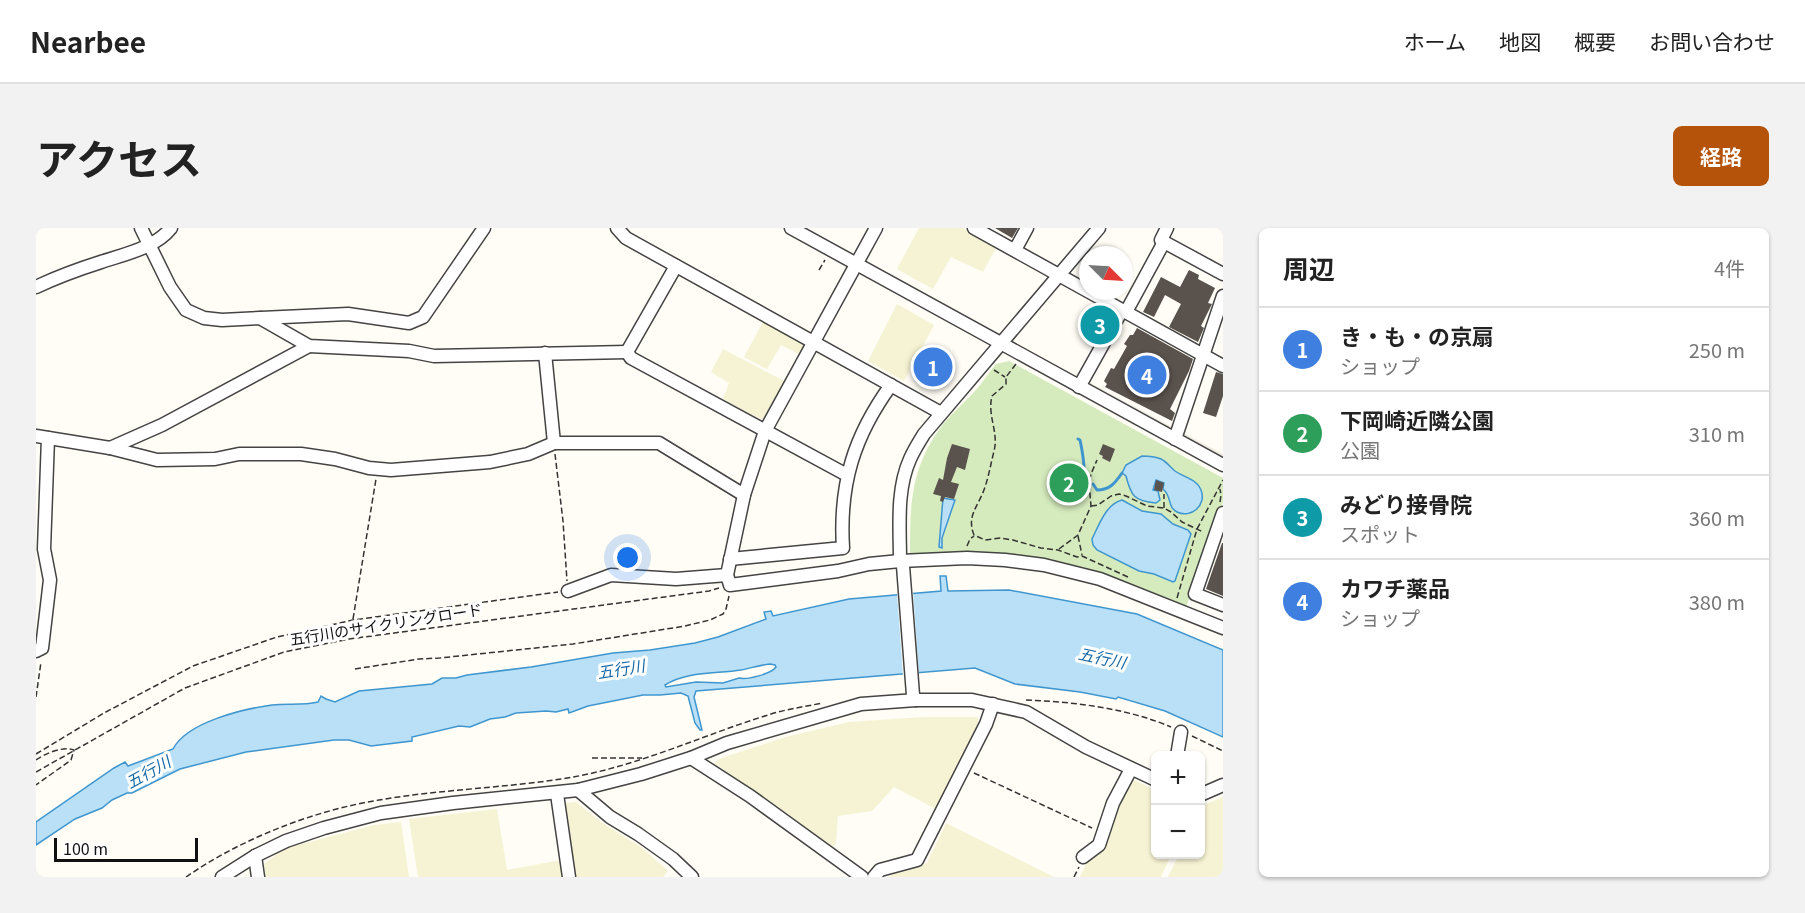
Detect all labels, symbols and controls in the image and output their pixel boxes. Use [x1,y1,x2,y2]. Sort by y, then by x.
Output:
text: Nearbee [30,21,146,61]
text: ホーム [1404,26,1466,56]
text: 地図 [1499,26,1541,56]
text: 概要 [1574,26,1616,56]
text: お問い合わせ [1649,26,1775,56]
text: アクセス [36,126,202,187]
button: 経路 [1673,126,1769,186]
north arrow [1079,246,1133,300]
text: 周辺 [1283,249,1335,286]
text: 4件 [1714,253,1745,282]
pin: 3 [1080,302,1120,348]
text: き・も・の京扇 [1340,319,1494,351]
text: 1 [1297,335,1308,364]
text: 250 m [1689,335,1745,364]
pin: 1 [914,344,952,390]
text: ショップ [1340,351,1420,380]
pin: 4 [1128,352,1166,398]
text: 下岡崎近隣公園 [1340,403,1494,435]
text: 2 [1297,419,1308,448]
text: 310 m [1689,419,1745,448]
text: 公園 [1340,435,1380,464]
pin: 2 [1050,460,1088,506]
text: みどり接骨院 [1340,487,1472,519]
text: 3 [1297,503,1308,532]
text: 360 m [1689,503,1745,532]
text: スポット [1340,519,1420,548]
your location [613,543,642,572]
text: カワチ薬品 [1340,571,1450,603]
text: 4 [1297,587,1308,616]
text: 380 m [1689,587,1745,616]
street label: 五行川のサイクリングロード [288,598,484,649]
text: ショップ [1340,603,1420,632]
water label: 五行川 [1076,640,1130,674]
water label: 五行川 [595,652,648,684]
water label: 五行川 [121,748,176,793]
map controls [1151,751,1205,859]
button: + [1151,751,1205,805]
button: − [1151,805,1205,859]
scale bar [54,835,198,862]
text: 100 m [63,836,108,860]

